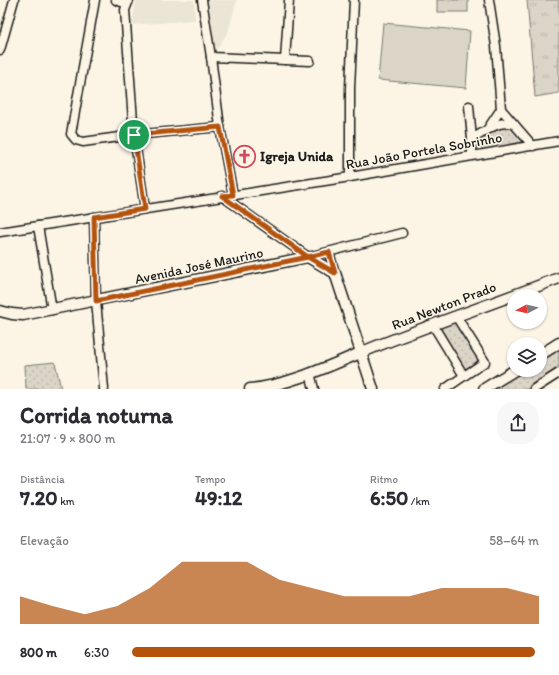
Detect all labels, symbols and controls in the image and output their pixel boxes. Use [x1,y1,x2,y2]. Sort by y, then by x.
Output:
pin [117,118,151,152]
icon: arrive [123,124,145,146]
street label: Rua João Portela Sobrinho [345,129,503,173]
church icon: Igreja Unida [231,143,257,169]
place label: Igreja Unida [260,148,334,165]
street label: Avenida José Maurino [133,244,265,288]
street label: Rua Newton Prado [389,278,499,334]
north arrow [507,289,547,329]
map controls [507,289,547,377]
button: layers [507,337,547,377]
text: Corrida noturna [20,402,173,429]
button: share [497,402,539,444]
text: 21:07 · 9 × 800 m [20,431,116,446]
text: Distância [20,473,65,486]
text: Tempo [195,473,226,486]
text: Ritmo [370,473,398,486]
text: 7.20 [20,486,58,510]
text: 49:12 [195,486,242,510]
text: 6:50 [370,486,408,510]
text: km [58,495,75,508]
text: /km [408,495,430,508]
text: Elevação [20,533,69,548]
text: 58–64 m [489,533,539,548]
text: 800 m [20,645,57,660]
text: 6:30 [84,645,109,660]

